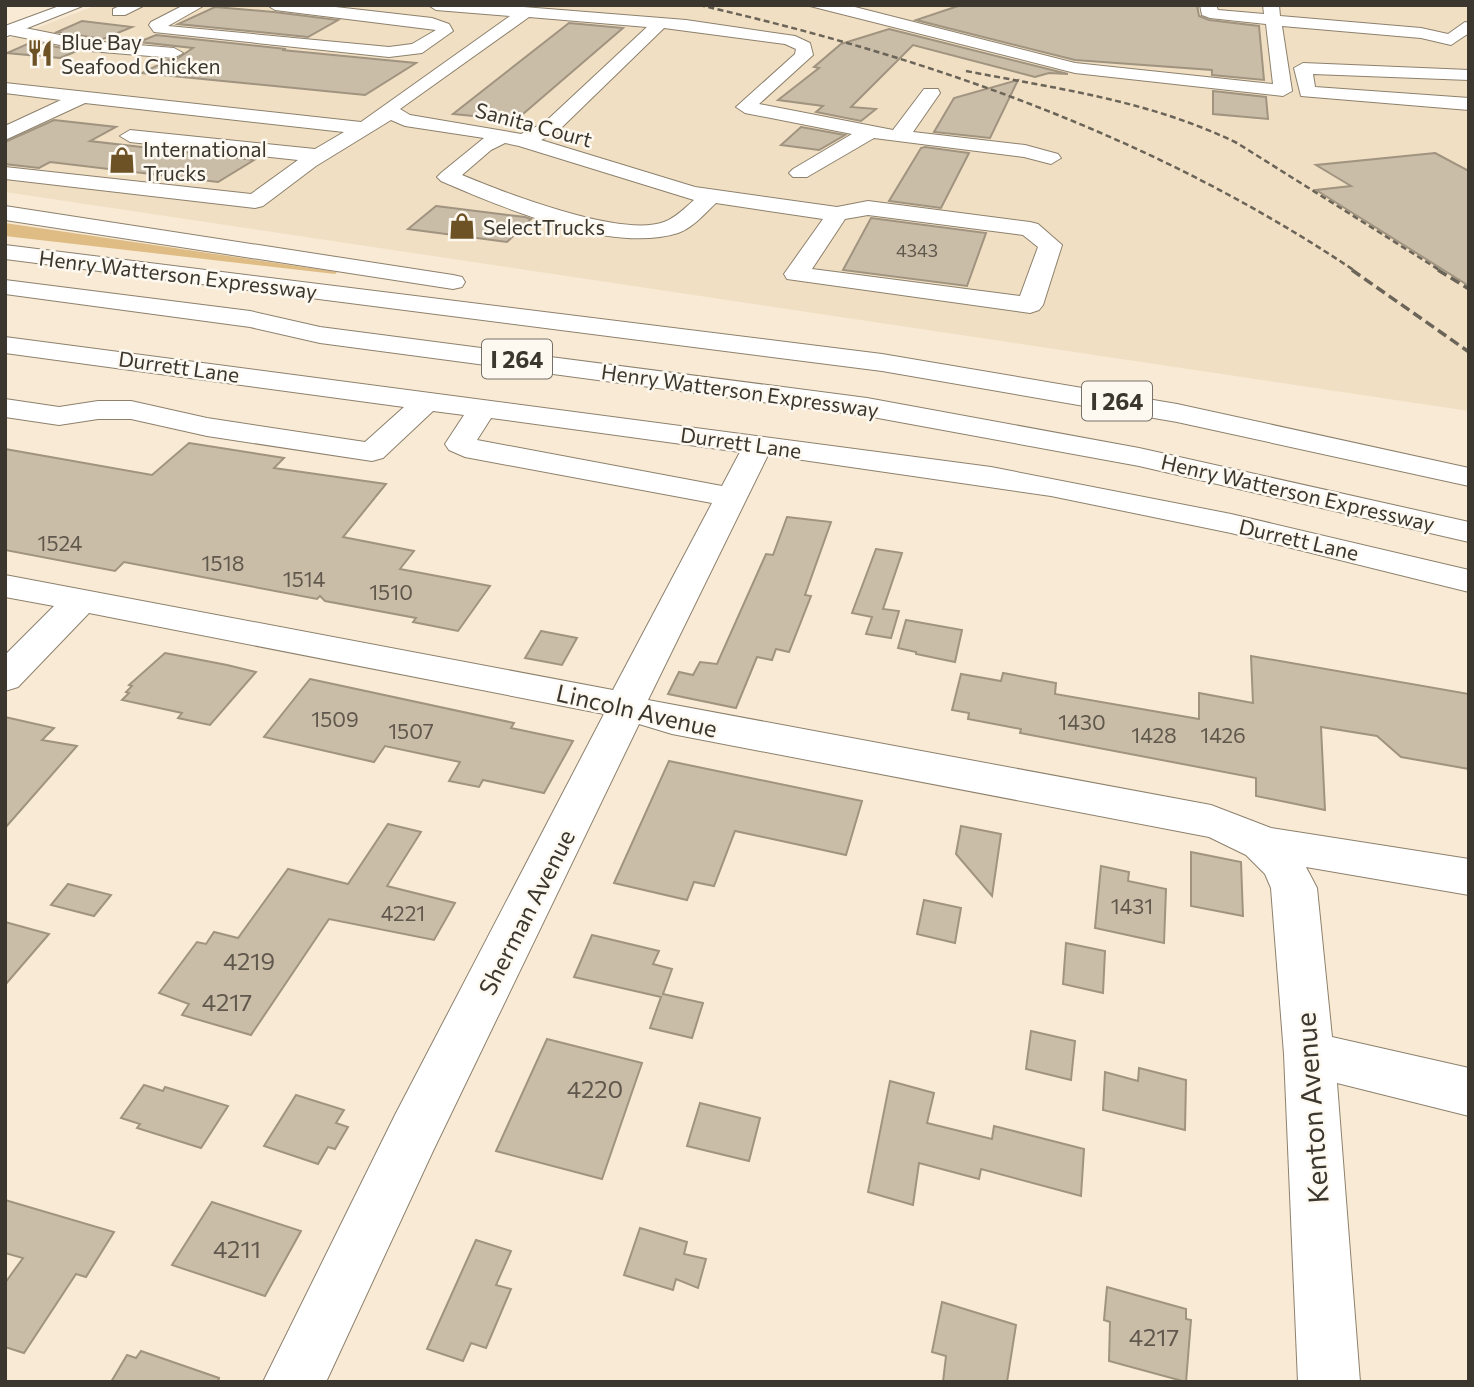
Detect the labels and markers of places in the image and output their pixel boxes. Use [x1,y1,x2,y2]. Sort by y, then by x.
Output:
place label: Blue Bay Seafood Chicken [61,29,221,78]
restaurant icon: Blue Bay Seafood Chicken [25,38,55,68]
place label: International Trucks [143,136,267,185]
shop icon: International Trucks [107,145,137,175]
shop icon: SelectTrucks [447,211,477,241]
place label: SelectTrucks [483,214,605,239]

